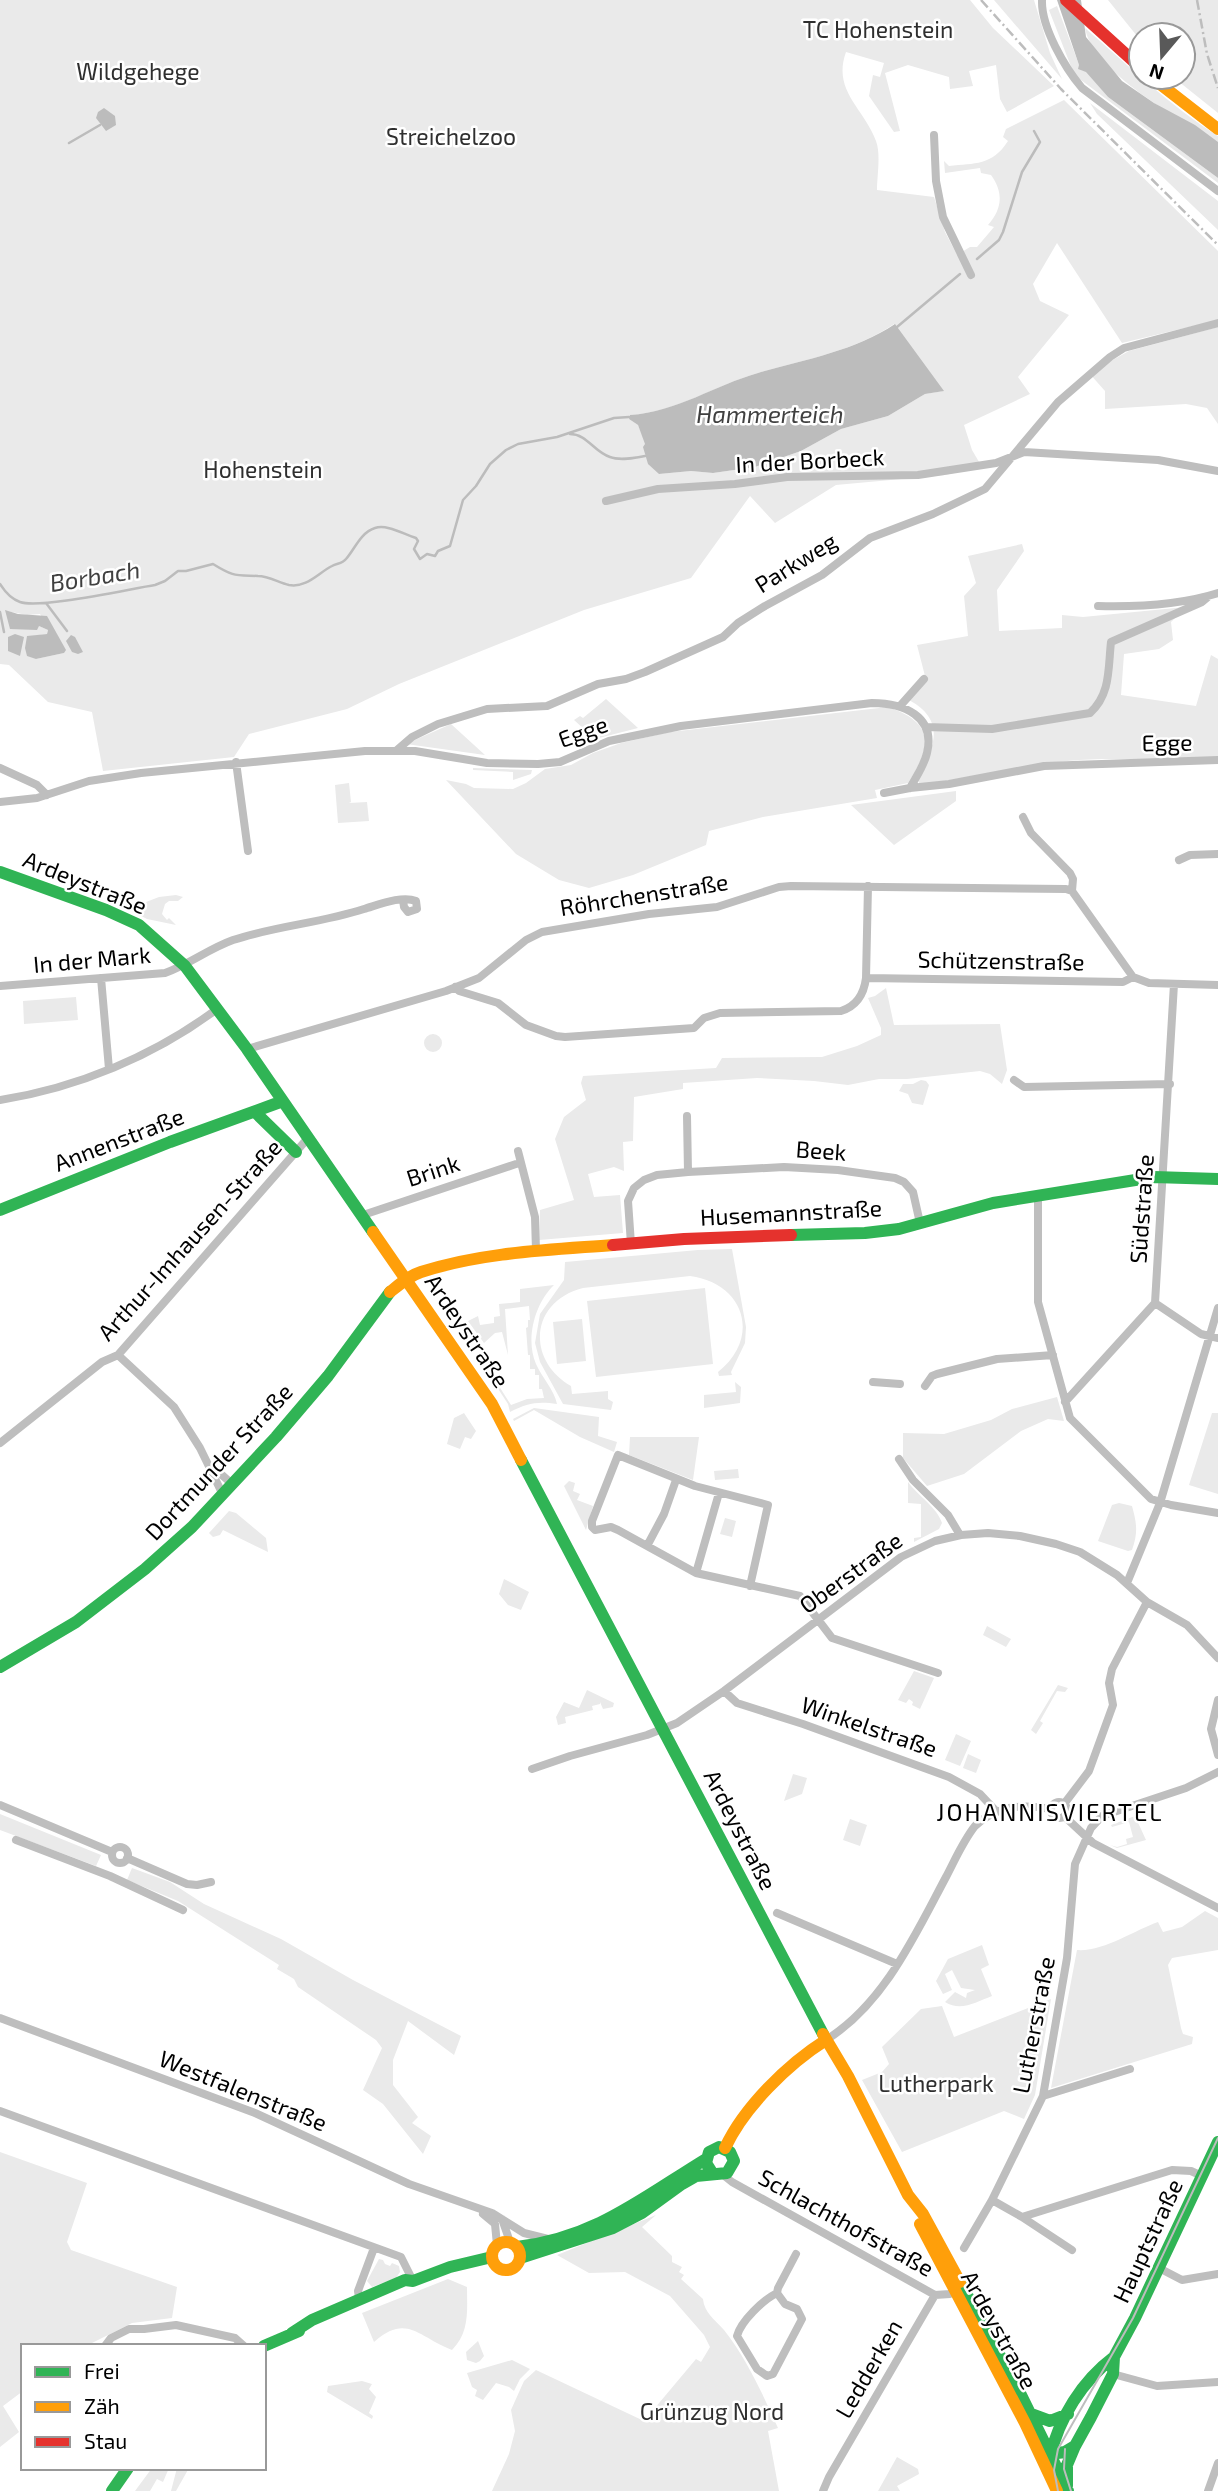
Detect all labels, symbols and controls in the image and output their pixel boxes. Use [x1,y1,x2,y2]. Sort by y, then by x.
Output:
park label: TC Hohenstein [803,15,953,43]
north arrow [1127,21,1197,91]
park label: Wildgehege [76,57,200,85]
text: N [1146,59,1167,86]
park label: Streichelzoo [386,122,516,150]
water label: Hammerteich [696,399,844,428]
street label: In der Borbeck [735,442,885,478]
park label: Hohenstein [203,455,323,483]
street label: Parkweg [749,526,842,598]
water label: Borbach [48,554,142,597]
street label: Egge [554,709,611,753]
street label: Egge [1141,728,1193,756]
street label: Ardeystraße [19,845,151,920]
street label: Röhrchenstraße [558,867,730,921]
street label: In der Mark [32,940,152,978]
street label: Schützenstraße [917,945,1085,975]
street label: Annenstraße [50,1101,188,1177]
street label: Arthur-Imhausen-Straße [91,1133,287,1346]
street label: Beek [795,1134,848,1166]
street label: Brink [403,1148,463,1192]
street label: Südstraße [1123,1153,1159,1264]
street label: Husemannstraße [699,1193,883,1231]
street label: Ardeystraße [420,1268,516,1393]
street label: Dortmunder Straße [139,1377,298,1545]
street label: Oberstraße [794,1526,907,1619]
street label: Winkelstraße [798,1690,941,1762]
street label: Ardeystraße [699,1765,783,1894]
district label: JOHANNISVIERTEL [936,1797,1164,1826]
street label: Lutherstraße [1006,1954,1060,2096]
street label: Westfalenstraße [155,2044,331,2136]
park label: Lutherpark [878,2069,994,2097]
street label: Schlachthofstraße [754,2162,939,2282]
street label: Hauptstraße [1106,2174,1188,2307]
street label: Ardeystraße [956,2265,1044,2394]
street label: Ledderken [829,2314,908,2423]
legend [21,2344,266,2470]
text: Frei [84,2358,120,2383]
text: Zäh [84,2393,120,2418]
park label: Grünzug Nord [640,2397,784,2425]
text: Stau [84,2428,127,2453]

